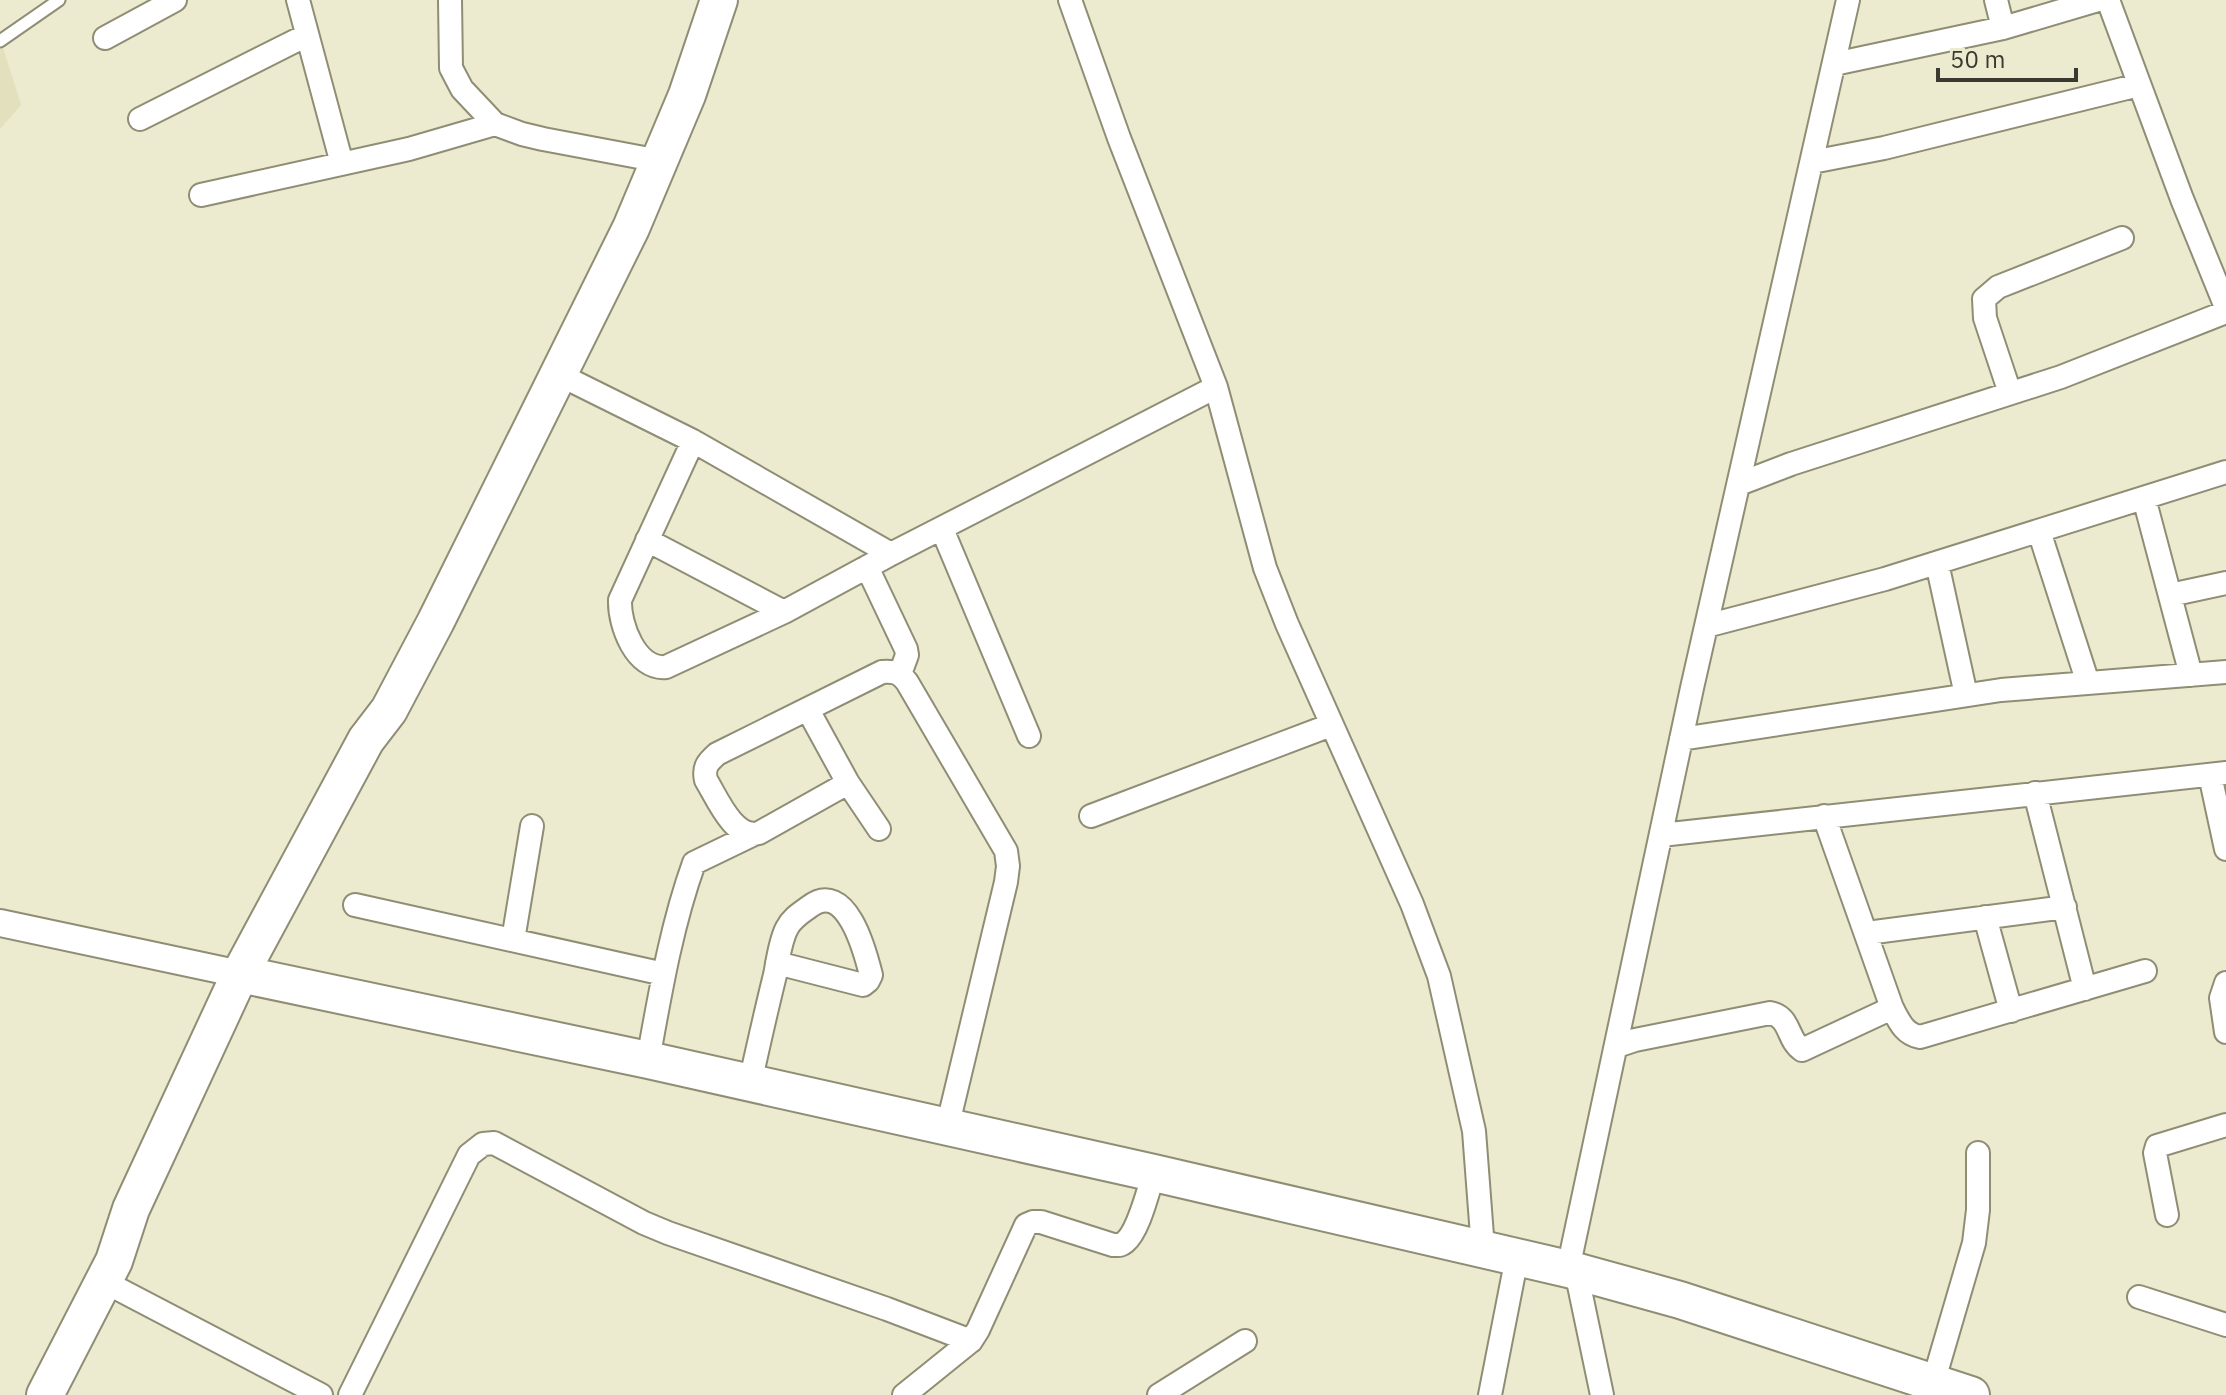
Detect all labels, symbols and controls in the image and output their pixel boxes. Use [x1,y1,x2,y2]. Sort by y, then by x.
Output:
scale bar [1938,32,2076,82]
text: 50 m [1950,43,2005,75]

